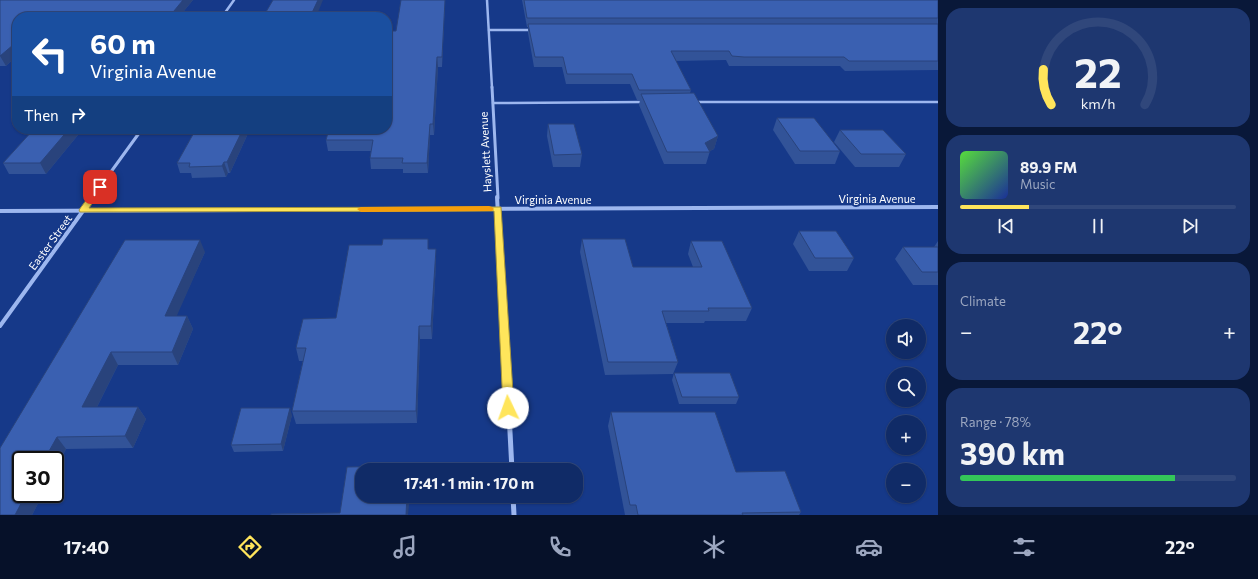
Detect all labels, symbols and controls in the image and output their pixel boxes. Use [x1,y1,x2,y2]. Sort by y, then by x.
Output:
text: 60 m [90,26,156,60]
icon: left [24,28,76,80]
text: 22 [1074,46,1122,97]
text: Virginia Avenue [90,60,216,82]
text: km/h [1081,94,1115,112]
icon: right [67,104,89,126]
text: Then [24,106,59,124]
street label: Hayslett Avenue [476,111,494,193]
text: 89.9 FM [1020,158,1077,176]
pin [83,170,117,204]
icon: arrive [89,176,111,198]
text: Music [1020,176,1055,192]
street label: Virginia Avenue [838,192,916,205]
street label: Virginia Avenue [514,193,592,206]
street label: Easter Street [26,211,75,272]
icon: previous [995,215,1017,237]
icon: pause [1087,215,1109,237]
icon: next [1179,215,1201,237]
text: Climate [960,293,1006,309]
text: 22° [1073,313,1123,350]
text: − [960,318,973,345]
text: + [1223,318,1236,345]
map controls [886,319,926,503]
button: sound [886,319,926,359]
button: search [886,367,926,407]
position arrow [487,387,529,429]
text: Range · 78% [960,414,1031,430]
button: + [886,415,926,455]
text: 390 km [960,434,1065,471]
speed limit sign: 30 [12,451,64,503]
button: − [886,463,926,503]
text: 17:41 · 1 min · 170 m [404,474,534,492]
icon: directions [236,533,264,561]
icon: music [391,533,419,561]
icon: phone [546,533,574,561]
icon: climate [700,533,728,561]
icon: car [855,533,883,561]
icon: filters [1010,533,1038,561]
text: 17:40 [63,536,109,558]
text: 22° [1165,536,1195,558]

